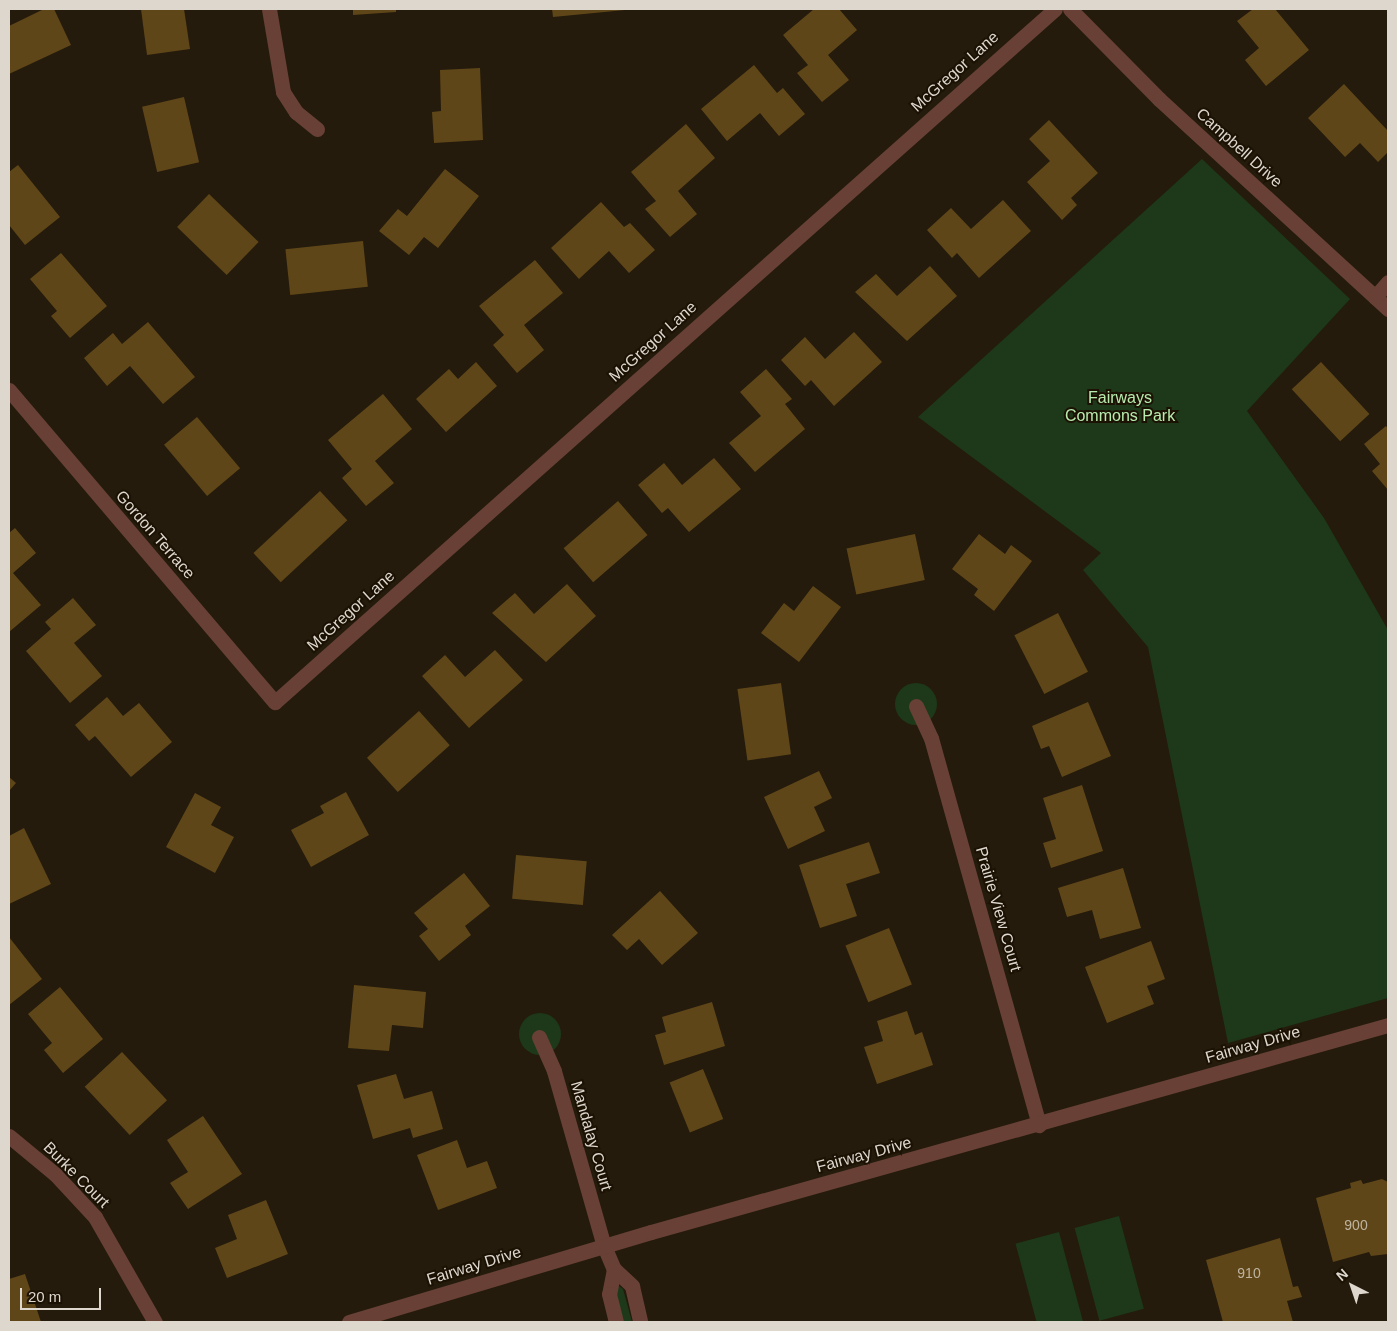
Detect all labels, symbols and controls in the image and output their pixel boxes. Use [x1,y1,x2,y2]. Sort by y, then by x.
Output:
street label: McGregor Lane [907,28,1003,116]
street label: Campbell Drive [1192,104,1286,192]
street label: McGregor Lane [605,298,701,386]
park label: Fairways Commons Park [1065,388,1175,426]
street label: Gordon Terrace [111,487,199,583]
street label: McGregor Lane [303,567,399,655]
street label: Prairie View Court [971,845,1025,973]
street label: Fairway Drive [1203,1022,1303,1068]
street label: Mandalay Court [566,1079,616,1193]
street label: Fairway Drive [814,1133,914,1177]
street label: Burke Court [39,1138,113,1212]
house number: 900 [1344,1217,1368,1233]
street label: Fairway Drive [424,1243,524,1289]
north arrow [1327,1261,1377,1311]
house number: 910 [1237,1265,1261,1281]
text: N [1333,1265,1351,1284]
scale bar [22,1278,104,1310]
text: 20 m [28,1288,61,1305]

